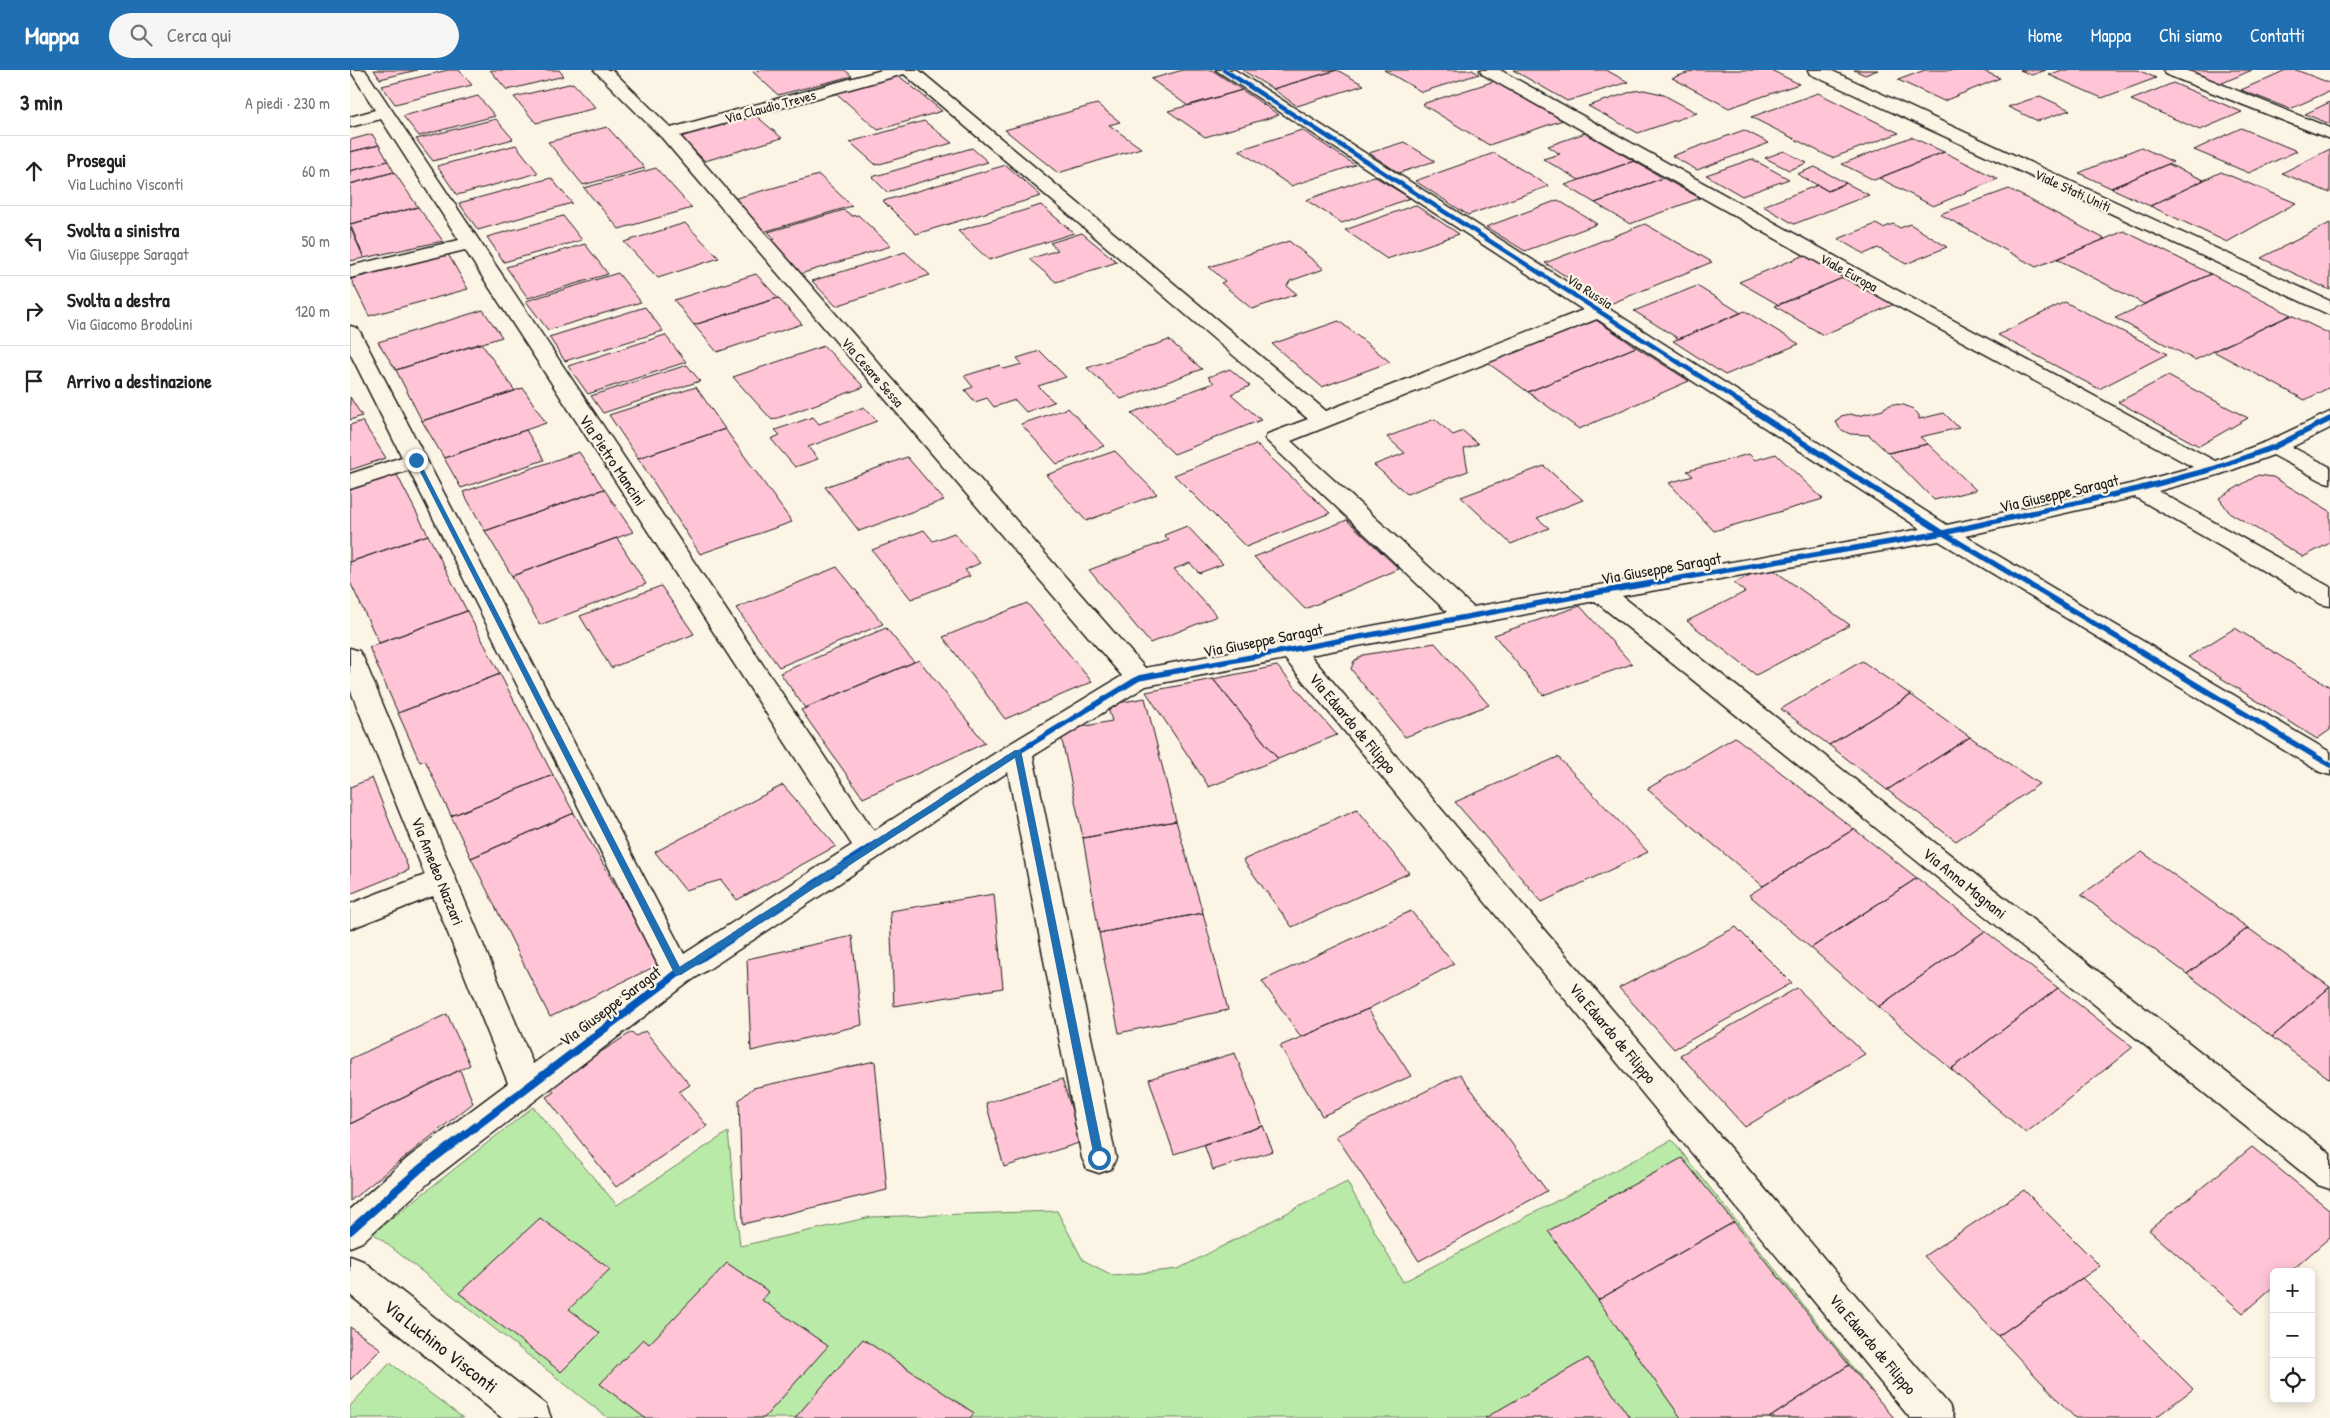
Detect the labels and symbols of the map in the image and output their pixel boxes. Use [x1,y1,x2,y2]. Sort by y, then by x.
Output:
street label: Via Claudio Treves [722,85,818,127]
street label: Viale Stati Uniti [2032,164,2114,216]
street label: Viale Europa [1816,248,1882,297]
street label: Via Russia [1563,269,1617,313]
street label: Via Cesare Sessa [838,333,909,411]
street label: Via Pietro Mancini [574,410,652,510]
route end [405,449,428,472]
street label: Via Giuseppe Saragat [1997,469,2121,517]
street label: Via Giuseppe Saragat [1599,547,1723,589]
street label: Via Giuseppe Saragat [1201,618,1325,662]
street label: Via Eduardo de Filippo [1304,668,1402,778]
street label: Via Amedeo Nazzari [406,814,470,928]
street label: Via Anna Magnani [1918,842,2012,924]
street label: Via Giuseppe Saragat [555,960,665,1051]
street label: Via Eduardo de Filippo [1564,978,1662,1088]
route start [1088,1147,1111,1170]
street label: Via Eduardo de Filippo [1824,1289,1922,1399]
street label: Via Luchino Visconti [379,1293,503,1399]

